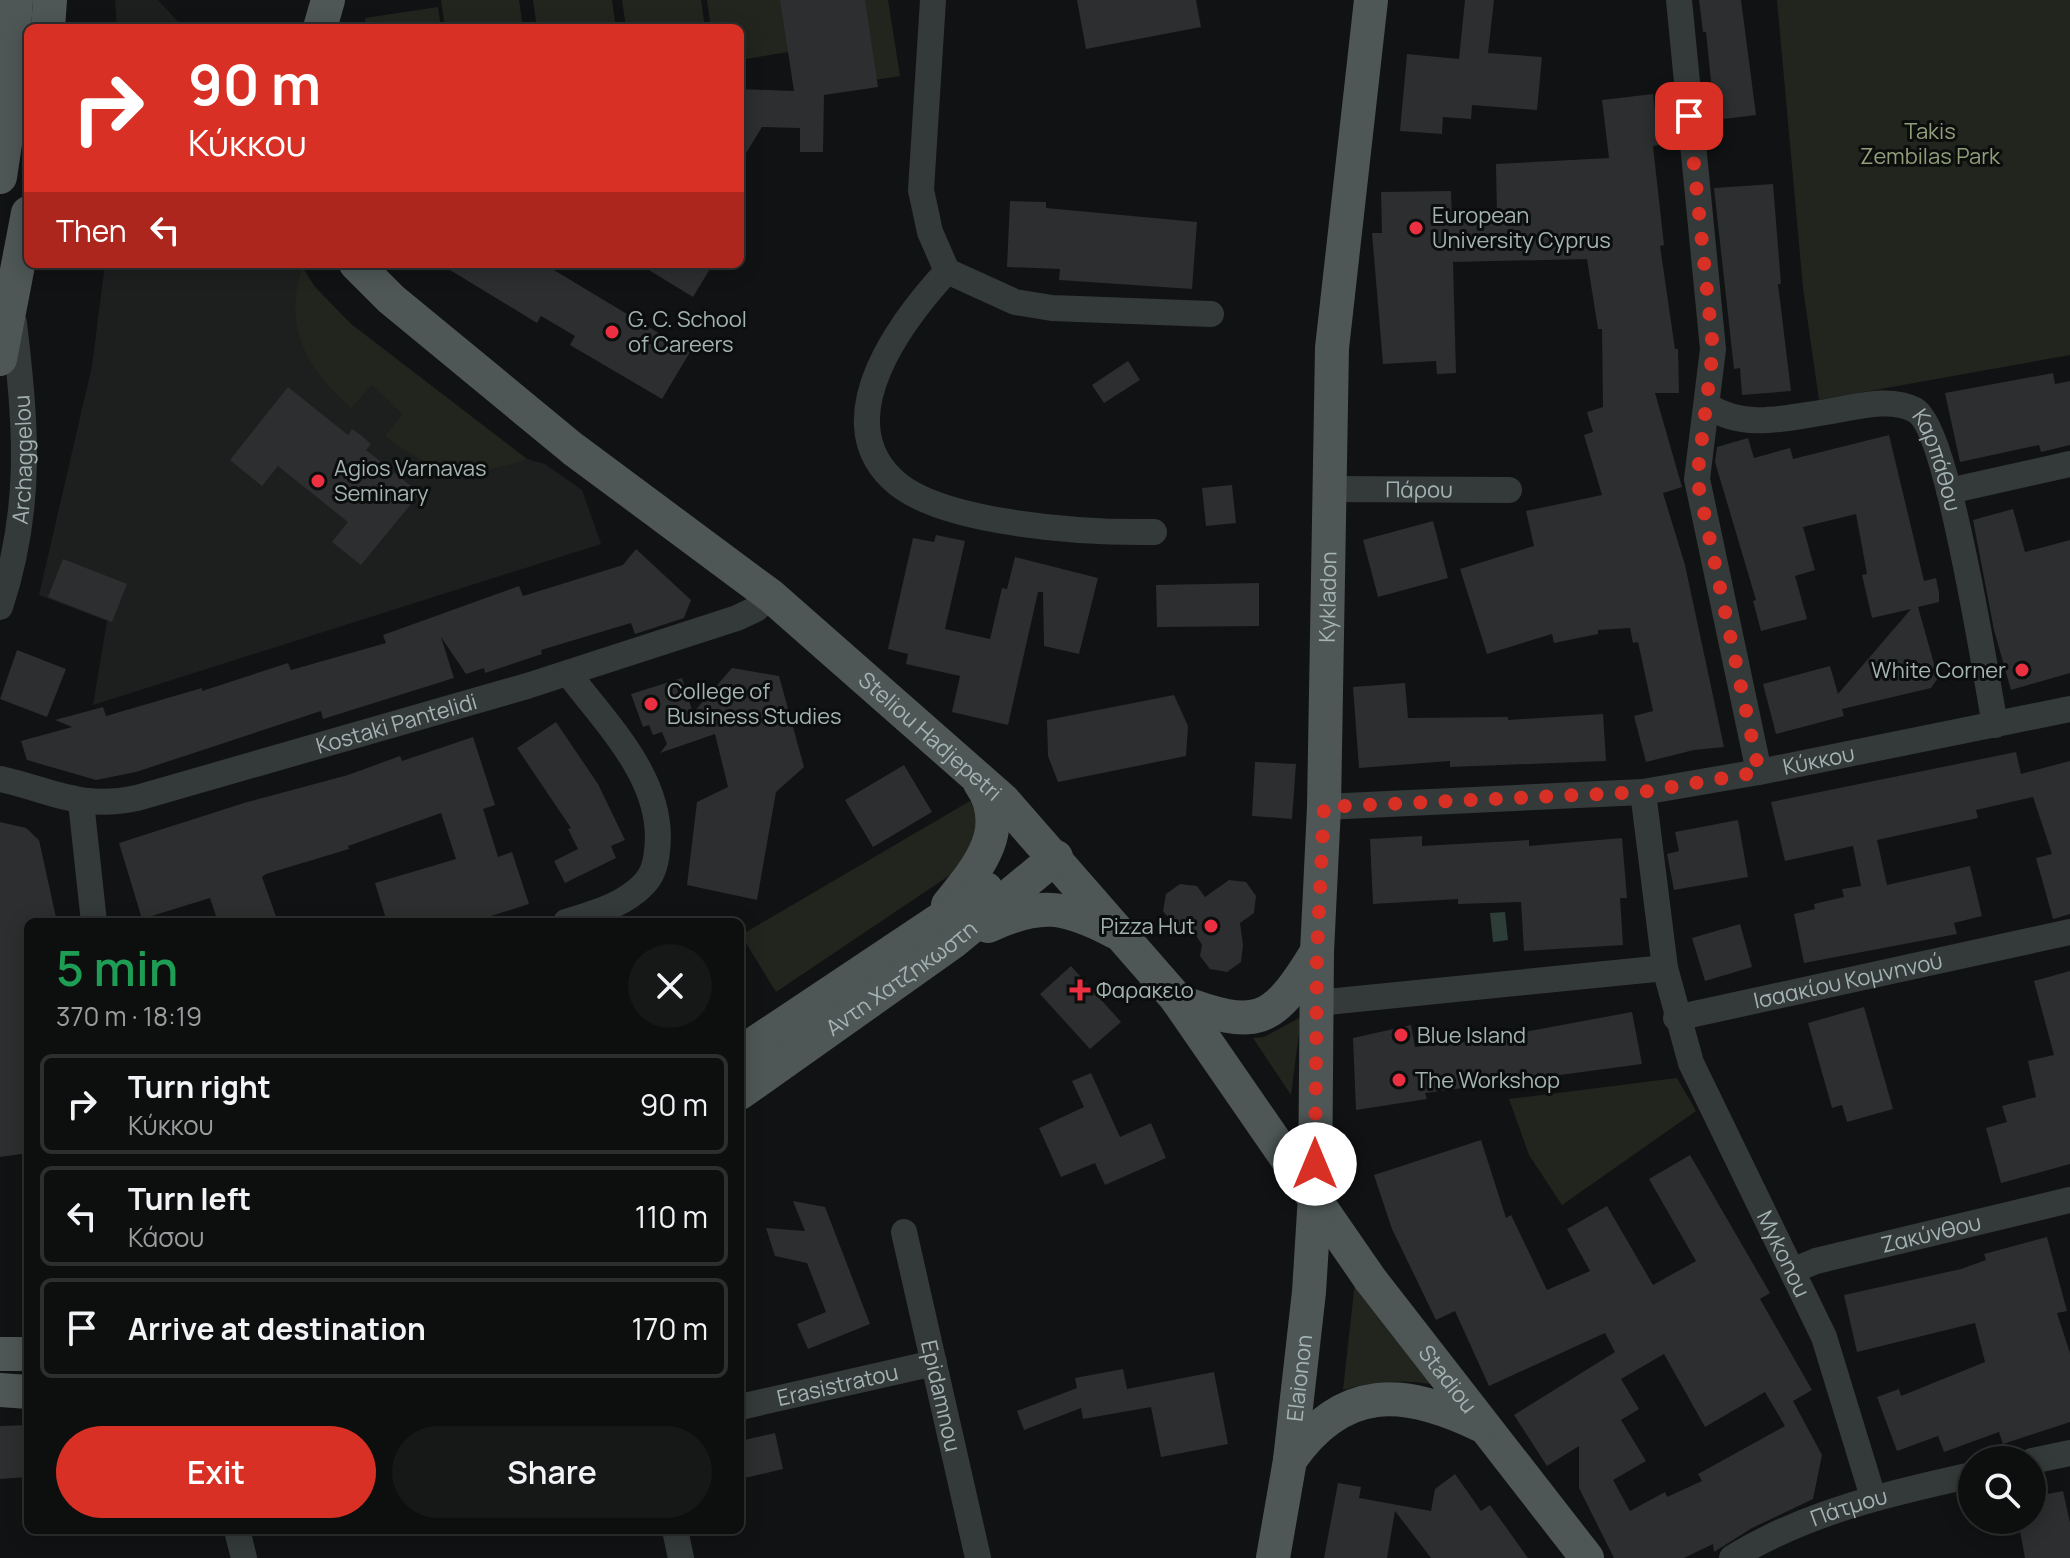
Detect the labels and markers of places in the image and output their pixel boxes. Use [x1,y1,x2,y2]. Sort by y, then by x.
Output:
pin [1655,82,1723,150]
place label: European University Cyprus [1432,200,1611,255]
marker: European University Cyprus [1407,219,1425,237]
place label: G. C. School of Careers [628,304,747,359]
marker: G. C. School of Careers [603,323,621,341]
place label: Agios Varnavas Seminary [334,453,487,508]
marker: Agios Varnavas Seminary [309,472,327,490]
place label: White Corner [1871,655,2006,685]
marker: White Corner [2013,661,2031,679]
place label: College of Business Studies [667,676,842,731]
marker: College of Business Studies [642,695,660,713]
place label: Pizza Hut [1100,911,1195,941]
marker: Pizza Hut [1202,917,1220,935]
place label: Φαρακειο [1096,975,1194,1005]
marker: Φαρακειο [1071,981,1089,999]
place label: Blue Island [1417,1020,1526,1050]
marker: Blue Island [1392,1026,1410,1044]
place label: The Workshop [1415,1065,1560,1095]
marker: The Workshop [1390,1071,1408,1089]

